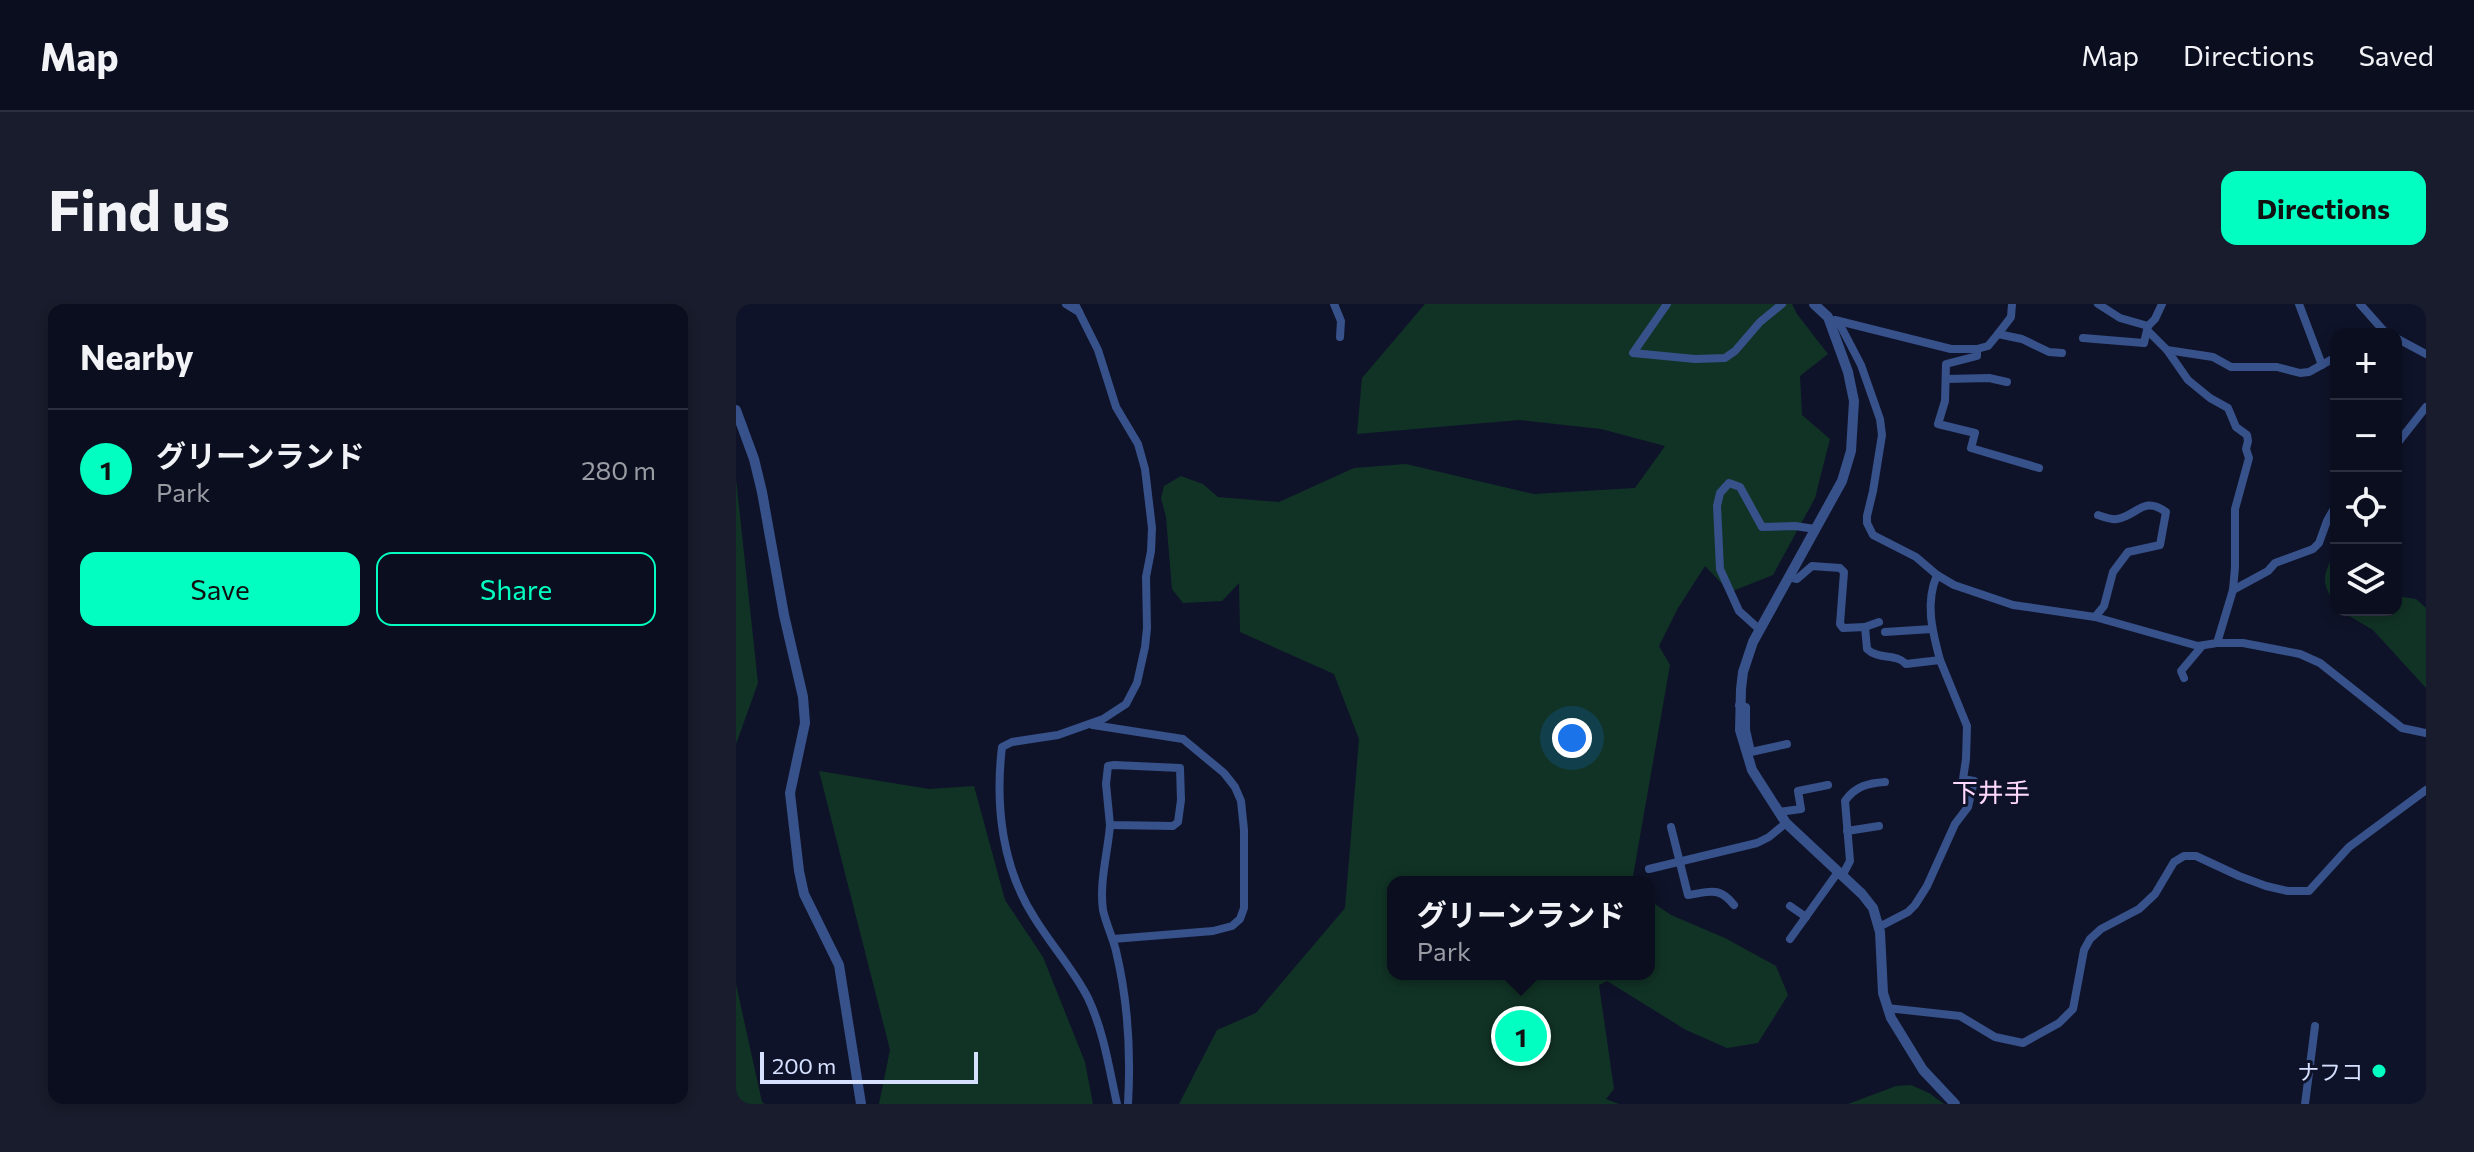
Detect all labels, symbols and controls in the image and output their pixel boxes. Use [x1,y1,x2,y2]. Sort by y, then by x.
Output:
text: Map [40,32,119,79]
text: Map [2081,38,2139,72]
text: Directions [2183,38,2314,72]
text: Saved [2358,38,2434,72]
button: Directions [2221,171,2426,245]
text: Find us [48,174,230,243]
map controls [2330,328,2402,616]
button: + [2330,328,2402,400]
text: Nearby [80,335,194,377]
button: − [2330,400,2402,472]
text: グリーンランド [156,436,365,473]
text: 1 [100,454,112,485]
text: 280 m [581,454,656,485]
button: locate [2330,472,2402,544]
text: Park [156,476,210,507]
button: layers [2330,544,2402,616]
button: Save [80,552,360,626]
button: Share [376,552,656,626]
your location [1552,718,1592,758]
district label: 下井手 [1952,776,2030,807]
popup [1387,876,1655,980]
text: グリーンランド [1417,895,1625,932]
text: Park [1417,935,1471,966]
pin: 1 [1495,1006,1547,1066]
scale bar [760,1048,978,1084]
text: 200 m [772,1052,836,1079]
place label: ナフコ [2297,1058,2363,1085]
marker: ナフコ [2370,1062,2388,1080]

